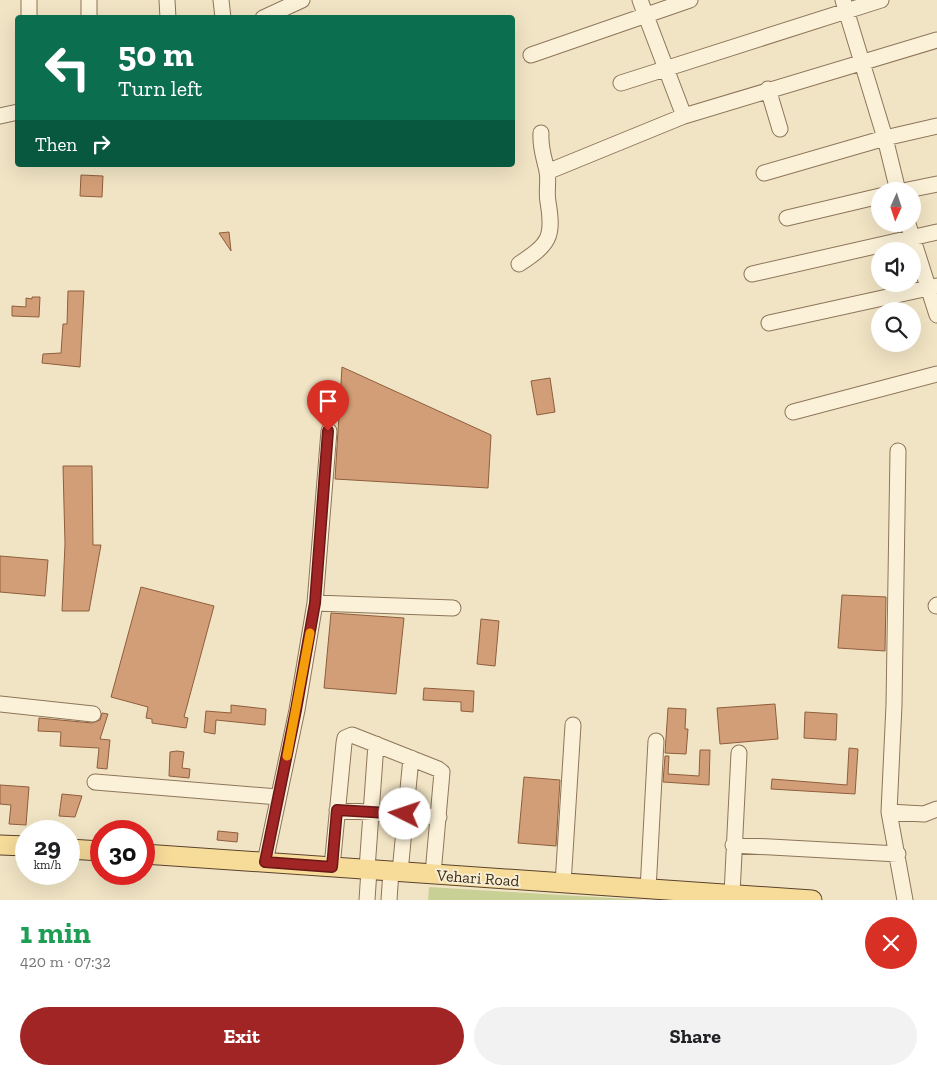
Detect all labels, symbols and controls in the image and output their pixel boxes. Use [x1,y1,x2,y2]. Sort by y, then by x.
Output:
text: 50 m [118,33,194,75]
icon: left [35,35,100,100]
text: Turn left [118,75,202,102]
icon: right [87,130,115,158]
text: Then [35,133,77,156]
north arrow [871,182,921,232]
map controls [871,182,921,352]
button: sound [871,242,921,292]
button: search [871,302,921,352]
pin [307,380,349,431]
icon: arrive [314,387,342,415]
position arrow [378,787,430,839]
speed limit sign: 30 [90,820,155,885]
text: 29 [34,831,61,861]
text: km/h [34,858,61,872]
street label: Vehari Road [435,866,520,890]
text: 1 min [20,915,91,951]
button: close [865,917,917,969]
text: 420 m · 07:32 [20,952,111,971]
button: Exit [20,1007,464,1065]
button: Share [474,1007,917,1065]

